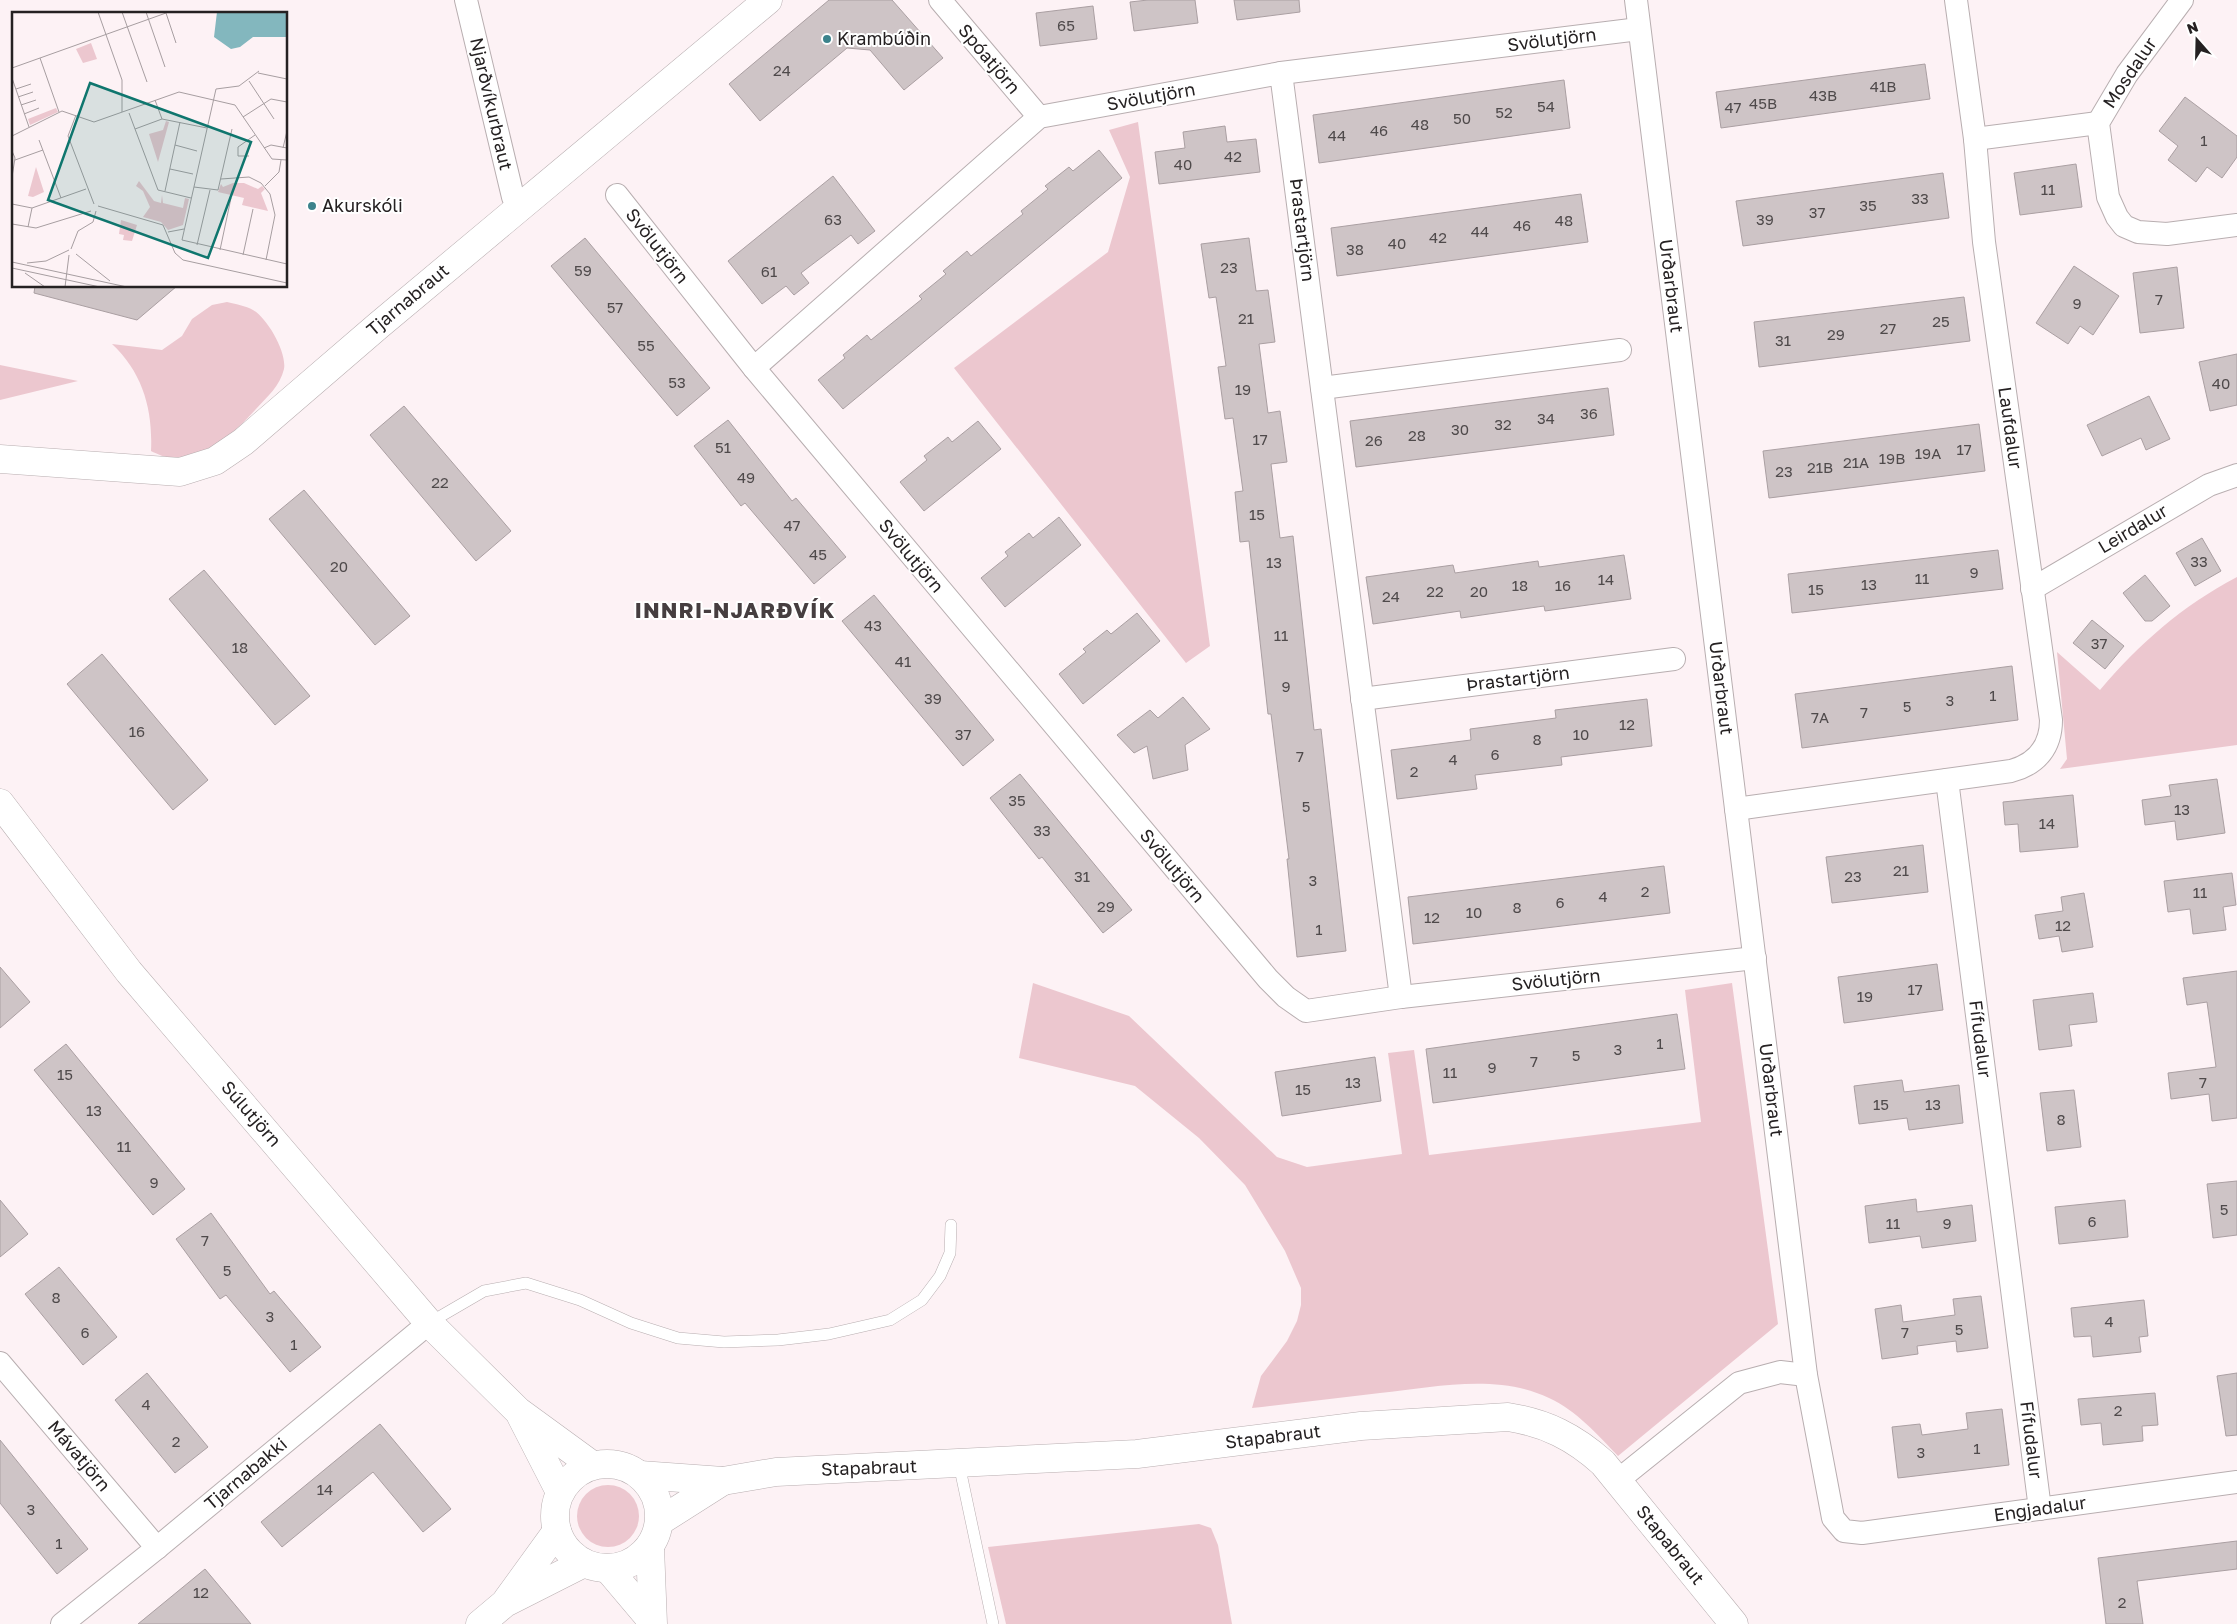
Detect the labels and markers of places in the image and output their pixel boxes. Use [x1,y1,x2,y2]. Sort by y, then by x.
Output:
place label: Krambúðin [837,27,931,49]
marker: Krambúðin [821,33,833,45]
place label: Akurskóli [322,194,403,216]
marker: Akurskóli [306,200,318,212]

